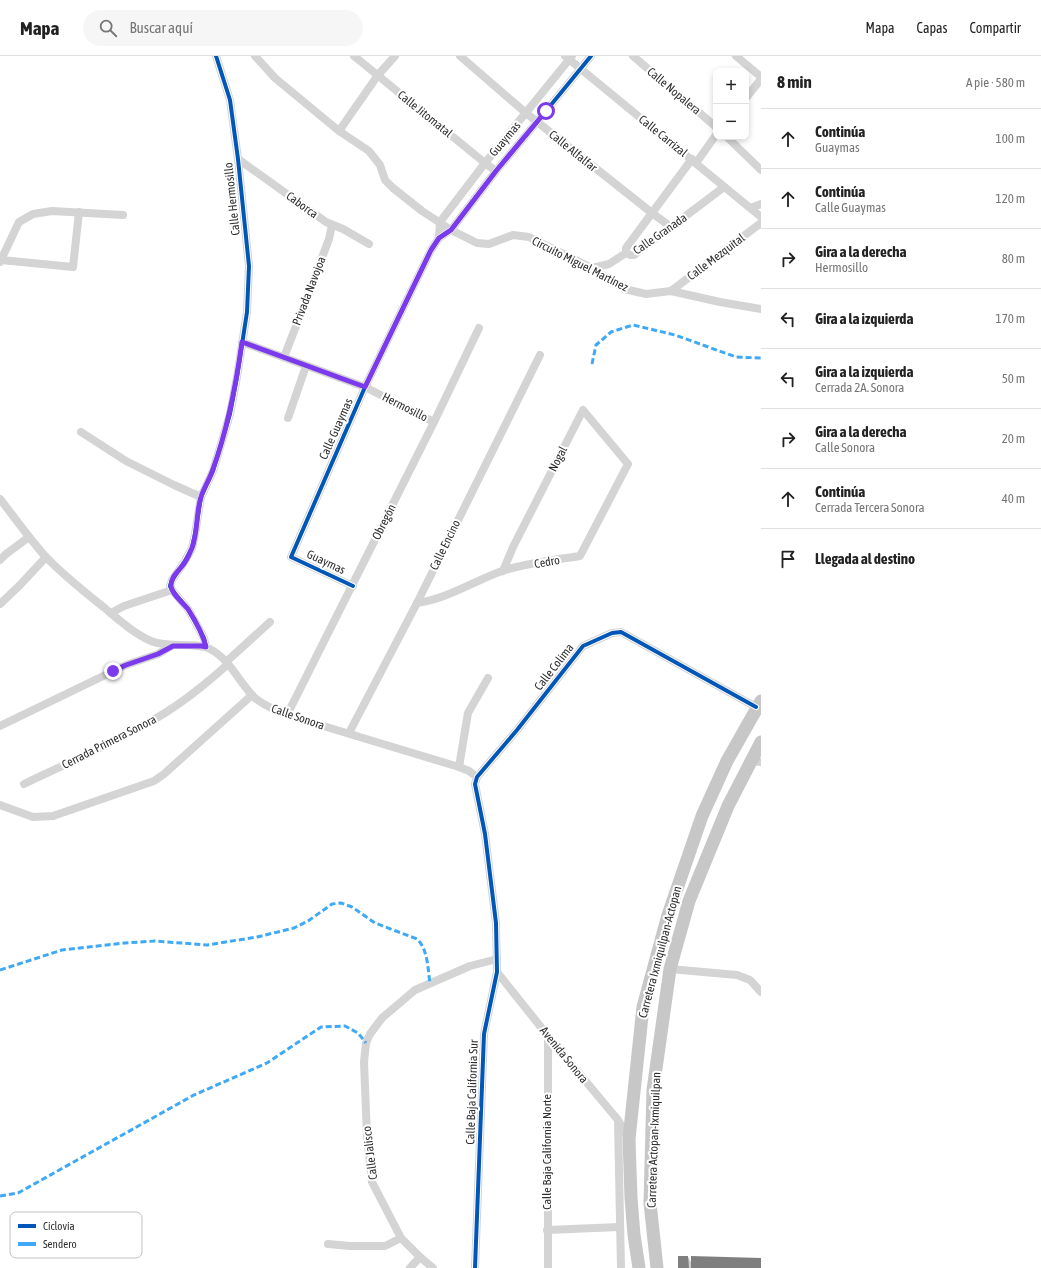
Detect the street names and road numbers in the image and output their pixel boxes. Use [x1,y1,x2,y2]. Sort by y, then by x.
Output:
street label: Calle Nopalera [644,65,704,117]
street label: Calle Jitomatal [395,88,456,141]
street label: Calle Carrizal [636,112,691,160]
street label: Guaymas [486,119,524,159]
street label: Calle Alfalfar [546,127,600,175]
street label: Calle Hermosillo [221,161,243,236]
street label: Caborca [283,189,321,221]
street label: Calle Granada [630,210,690,258]
street label: Calle Mezquital [684,230,748,283]
street label: Circuito Miguel Martínez [530,234,631,295]
street label: Privada Navojoa [289,255,329,327]
street label: Hermosillo [380,390,430,425]
street label: Calle Guaymas [316,396,356,462]
street label: Nogal [546,443,571,474]
street label: Obregón [369,502,399,542]
street label: Calle Encino [427,517,463,572]
street label: Guaymas [304,547,348,577]
street label: Cedro [533,553,561,571]
street label: Calle Colima [531,641,577,693]
street label: Calle Sonora [270,701,326,733]
street label: Cerrada Primera Sonora [59,712,159,772]
street label: Carretera Ixmiquilpan-Actopan [636,884,684,1020]
street label: Avenida Sonora [537,1024,591,1086]
street label: Calle Baja California Sur [463,1039,481,1145]
street label: Carretera Actopan-Ixmiquilpan [645,1072,663,1208]
street label: Calle Baja California Norte [540,1094,554,1210]
street label: Calle Jalisco [360,1125,380,1181]

